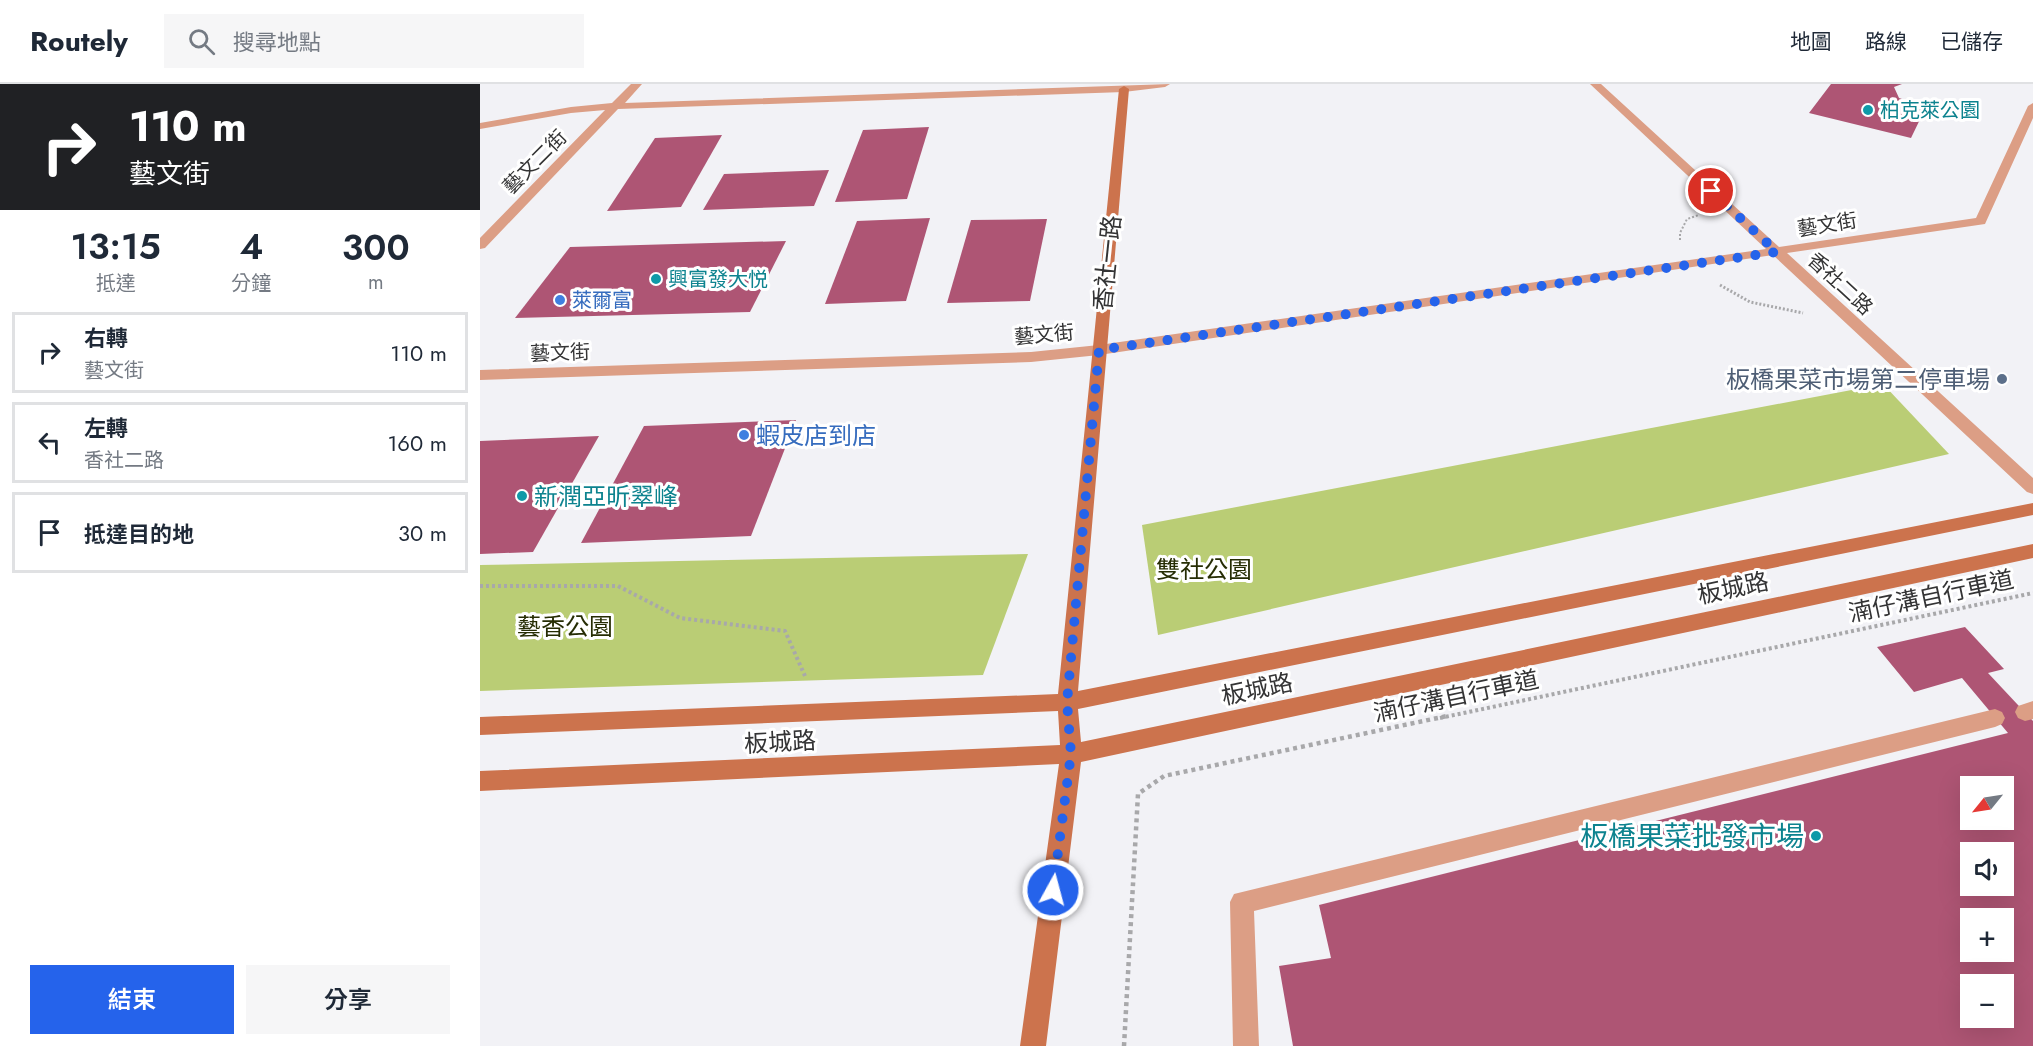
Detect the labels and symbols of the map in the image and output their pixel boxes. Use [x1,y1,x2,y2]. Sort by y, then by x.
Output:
place label: 柏克萊公園 [1880,96,1980,125]
marker: 柏克萊公園 [1861,103,1875,117]
street label: 藝文二街 [496,123,574,201]
pin [1685,165,1736,216]
street label: 藝文街 [1795,206,1859,244]
street label: 香社一路 [1085,213,1129,313]
street label: 香社二路 [1801,246,1879,322]
place label: 興富發大悦 [668,265,768,294]
marker: 興富發大悦 [649,272,663,286]
place label: 萊爾富 [572,286,632,315]
marker: 萊爾富 [553,293,567,307]
street label: 藝文街 [1013,318,1075,352]
street label: 藝文街 [530,337,590,369]
place label: 板橋果菜市場第二停車場 [1726,362,1990,397]
marker: 板橋果菜市場第二停車場 [1995,372,2009,386]
place label: 蝦皮店到店 [756,418,876,453]
marker: 蝦皮店到店 [737,428,751,442]
place label: 新潤亞昕翠峰 [534,479,678,514]
marker: 新潤亞昕翠峰 [515,489,529,503]
park label: 雙社公園 [1156,552,1252,587]
street label: 湳仔溝自行車道 [1845,561,2017,631]
street label: 板城路 [1694,563,1772,613]
park label: 藝香公園 [517,609,613,644]
street label: 湳仔溝自行車道 [1370,661,1542,731]
street label: 板城路 [1218,664,1296,714]
street label: 板城路 [743,723,817,761]
north arrow [1960,776,2014,830]
place label: 板橋果菜批發市場 [1580,816,1804,857]
marker: 板橋果菜批發市場 [1809,829,1823,843]
position arrow [1021,858,1085,922]

